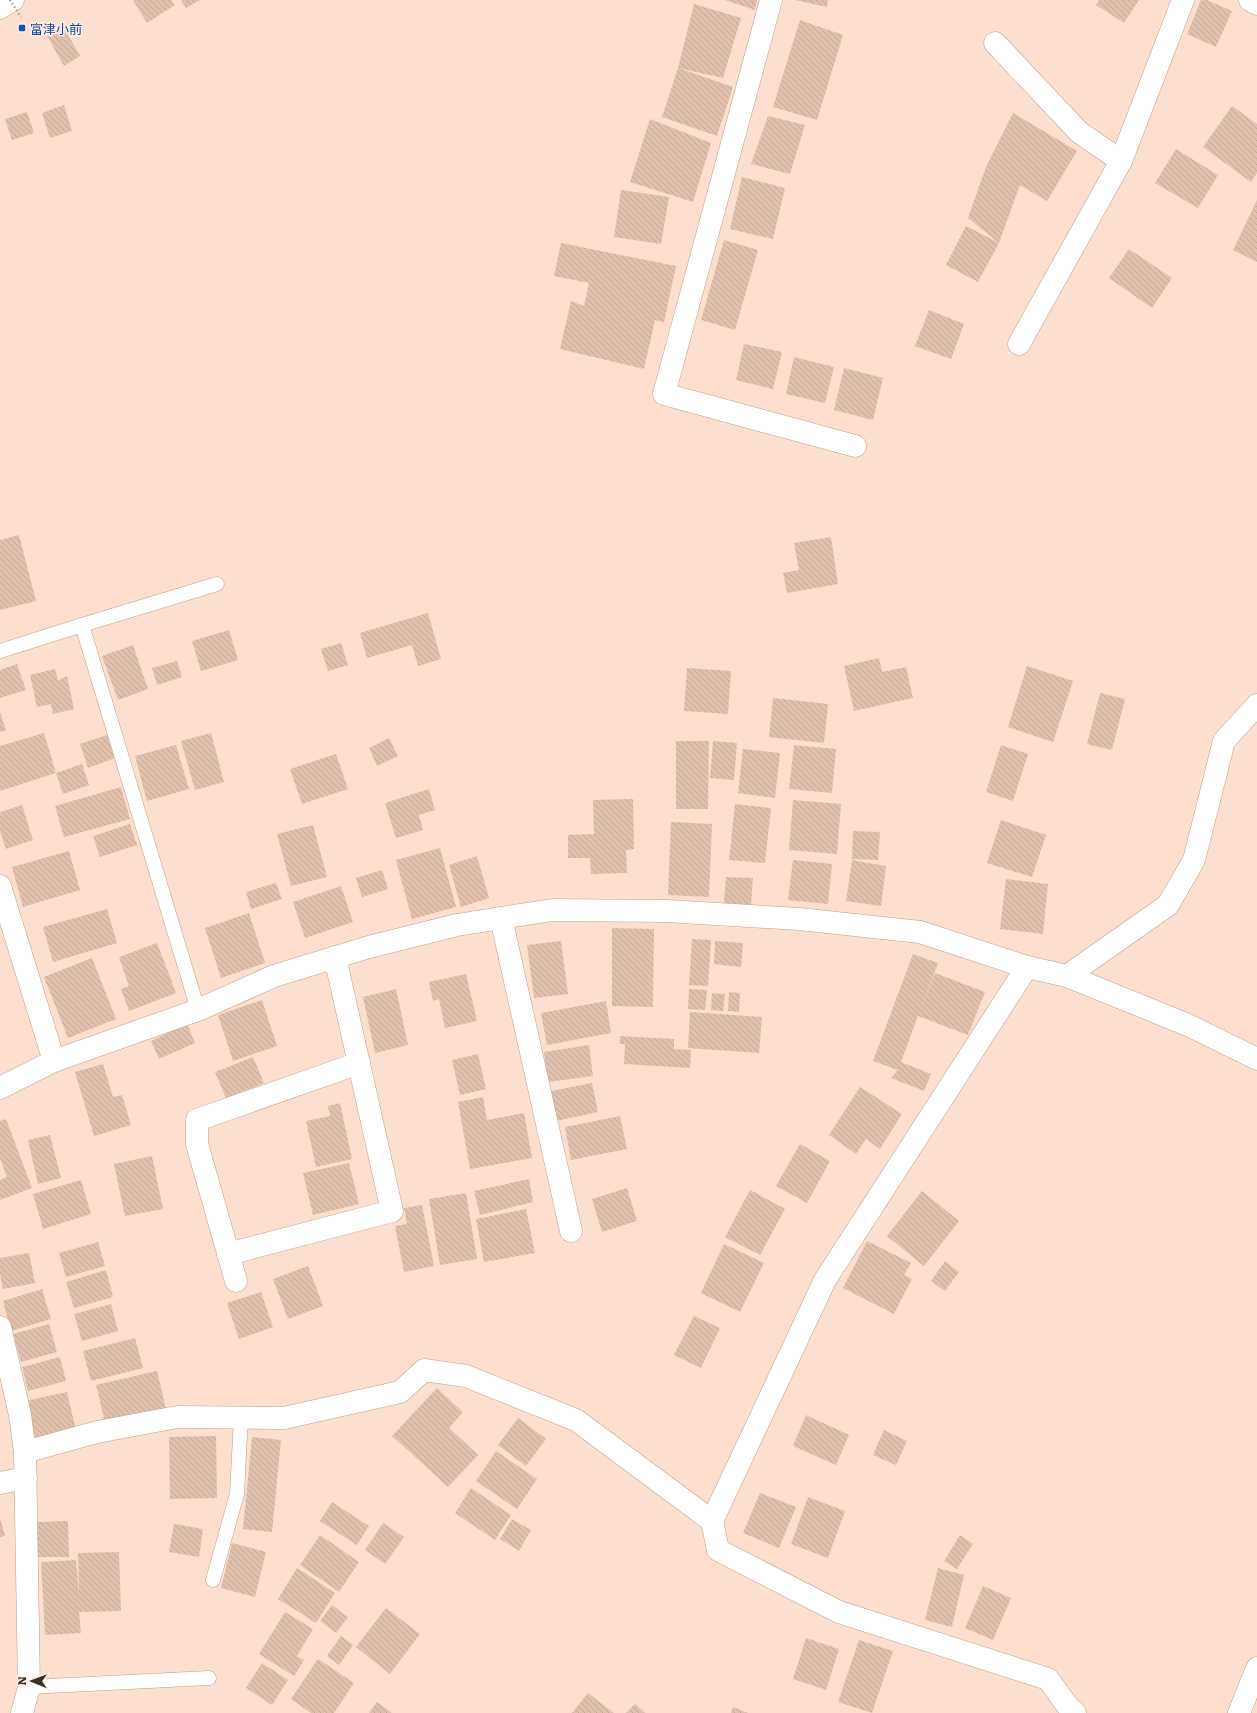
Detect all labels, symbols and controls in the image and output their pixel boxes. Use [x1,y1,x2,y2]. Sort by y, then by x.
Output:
place label: 富津小前 [30,19,82,38]
marker: 富津小前 [17,23,27,33]
north arrow [12,1661,52,1701]
text: N [13,1676,29,1686]

